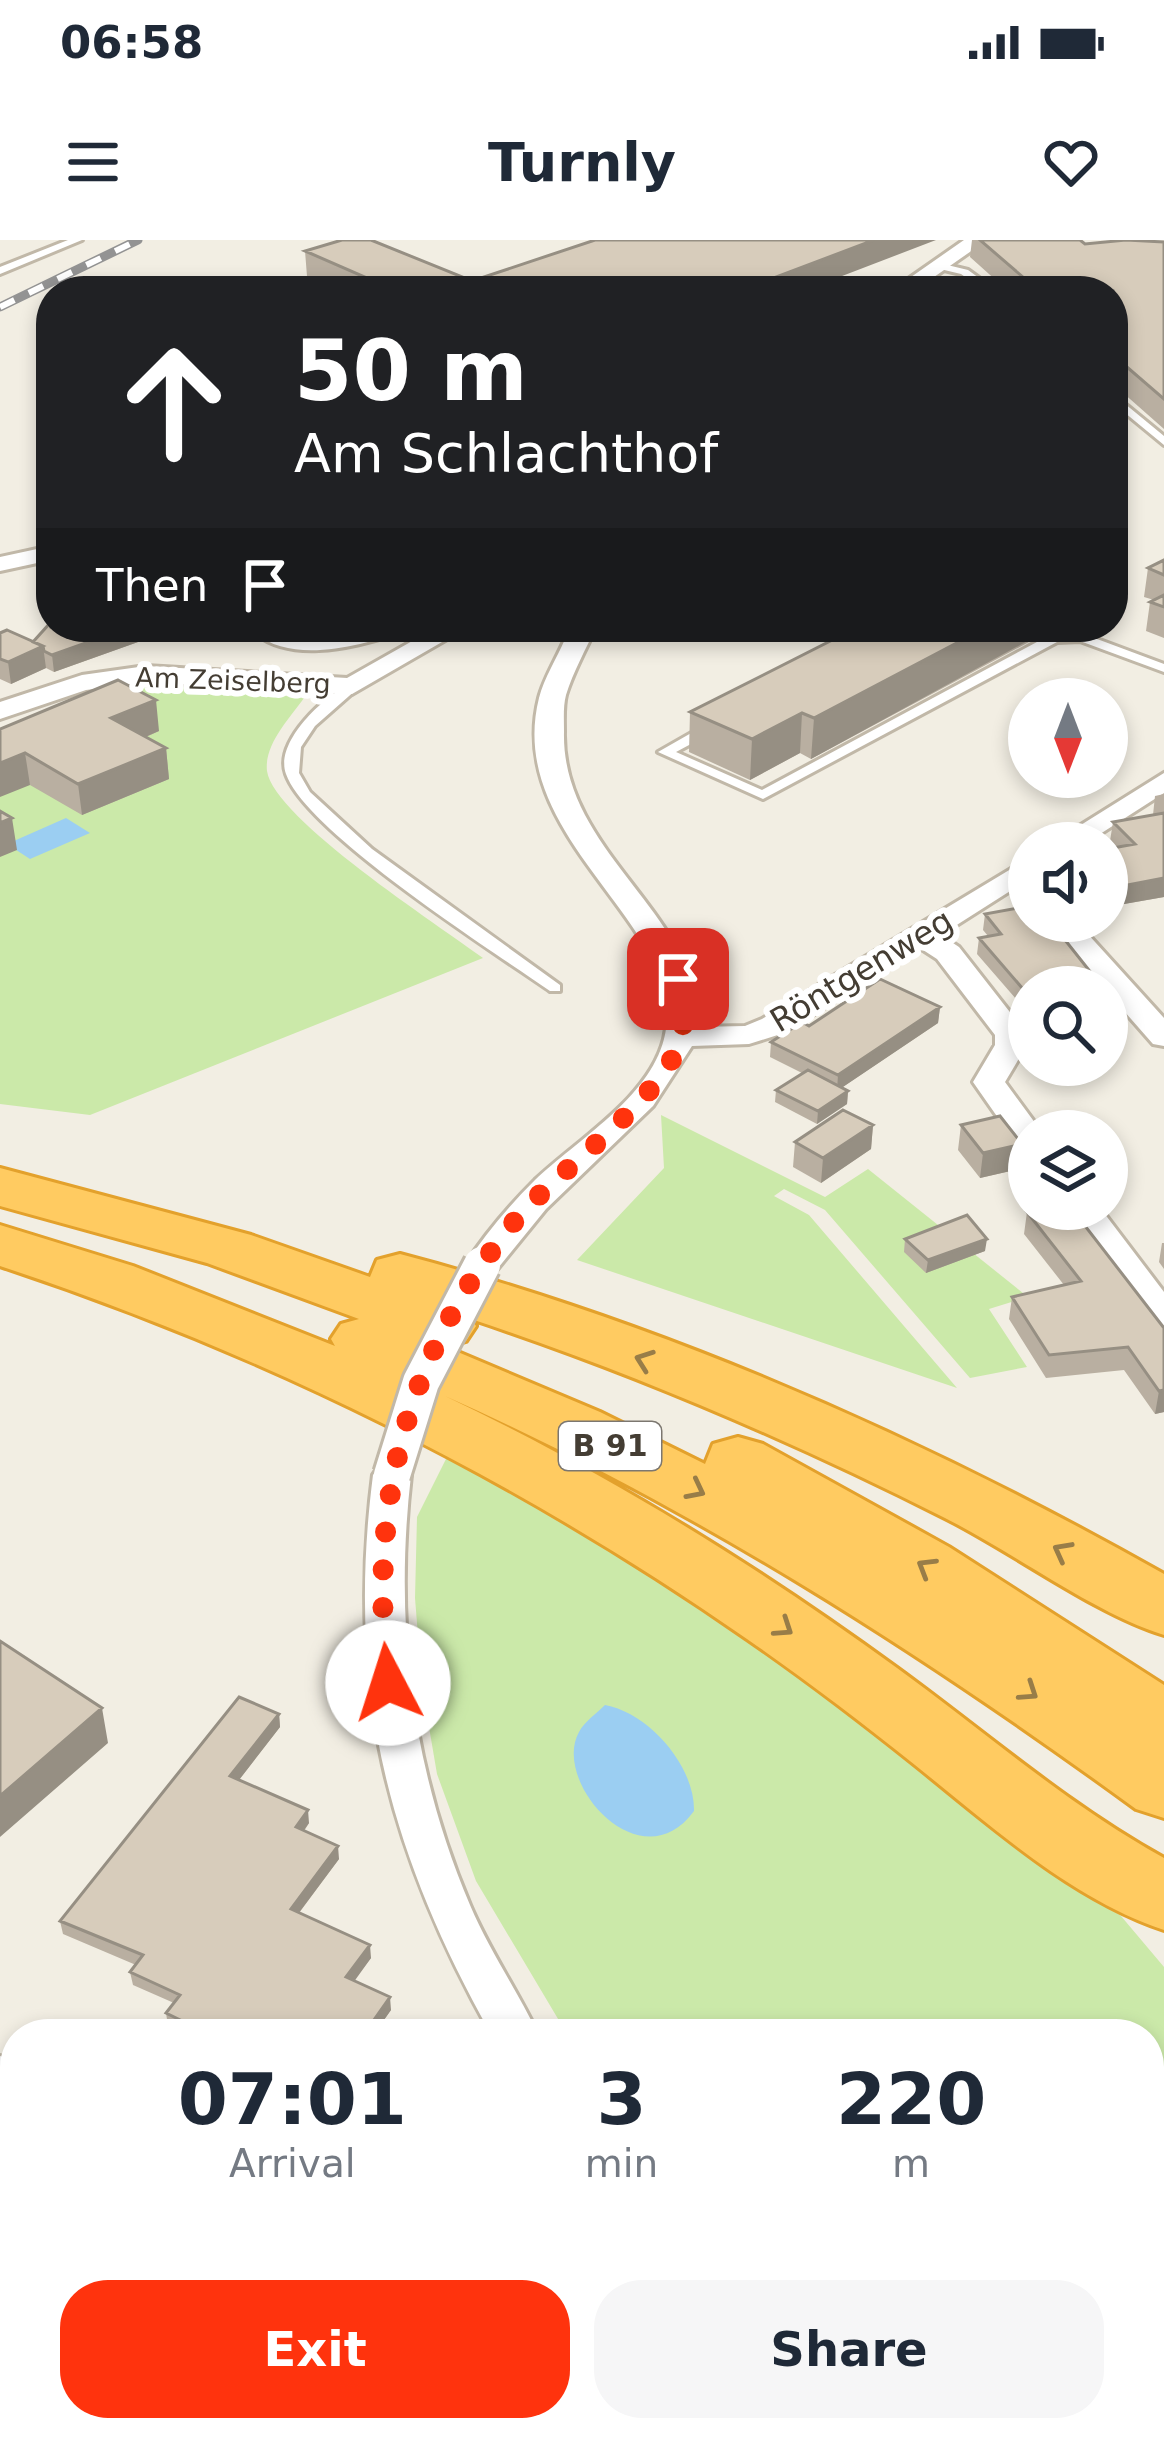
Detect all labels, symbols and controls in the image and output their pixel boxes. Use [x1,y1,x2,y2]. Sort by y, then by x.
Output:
text: 06:58 [60,16,203,69]
icon: menu [60,129,126,195]
icon: heart [1038,129,1104,195]
text: Turnly [488,131,676,194]
text: 50 m [294,322,528,420]
icon: ahead [96,324,252,480]
text: Am Schlachthof [294,422,718,485]
icon: arrive [232,552,298,618]
text: Then [96,559,208,612]
street label: Am Zeiselberg [135,662,331,699]
north arrow [1008,678,1128,798]
map controls [1008,678,1128,1230]
button: sound [1008,822,1128,942]
street label: Röntgenweg [763,901,960,1040]
pin [627,928,729,1030]
icon: arrive [645,946,711,1012]
button: search [1008,966,1128,1086]
button: layers [1008,1110,1128,1230]
one-way arrow [635,1349,656,1374]
road number: B 91 [559,1422,661,1470]
one-way arrow [683,1476,705,1499]
one-way arrow [1053,1542,1075,1565]
one-way arrow [917,1559,939,1581]
one-way arrow [771,1613,793,1635]
position arrow [325,1620,451,1746]
one-way arrow [1016,1678,1038,1700]
text: 07:01 [178,2057,407,2141]
text: 3 [596,2057,646,2141]
text: 220 [836,2057,986,2141]
text: Arrival [229,2141,356,2186]
text: min [585,2141,658,2186]
text: m [892,2141,930,2186]
button: Exit [60,2280,570,2418]
button: Share [594,2280,1104,2418]

